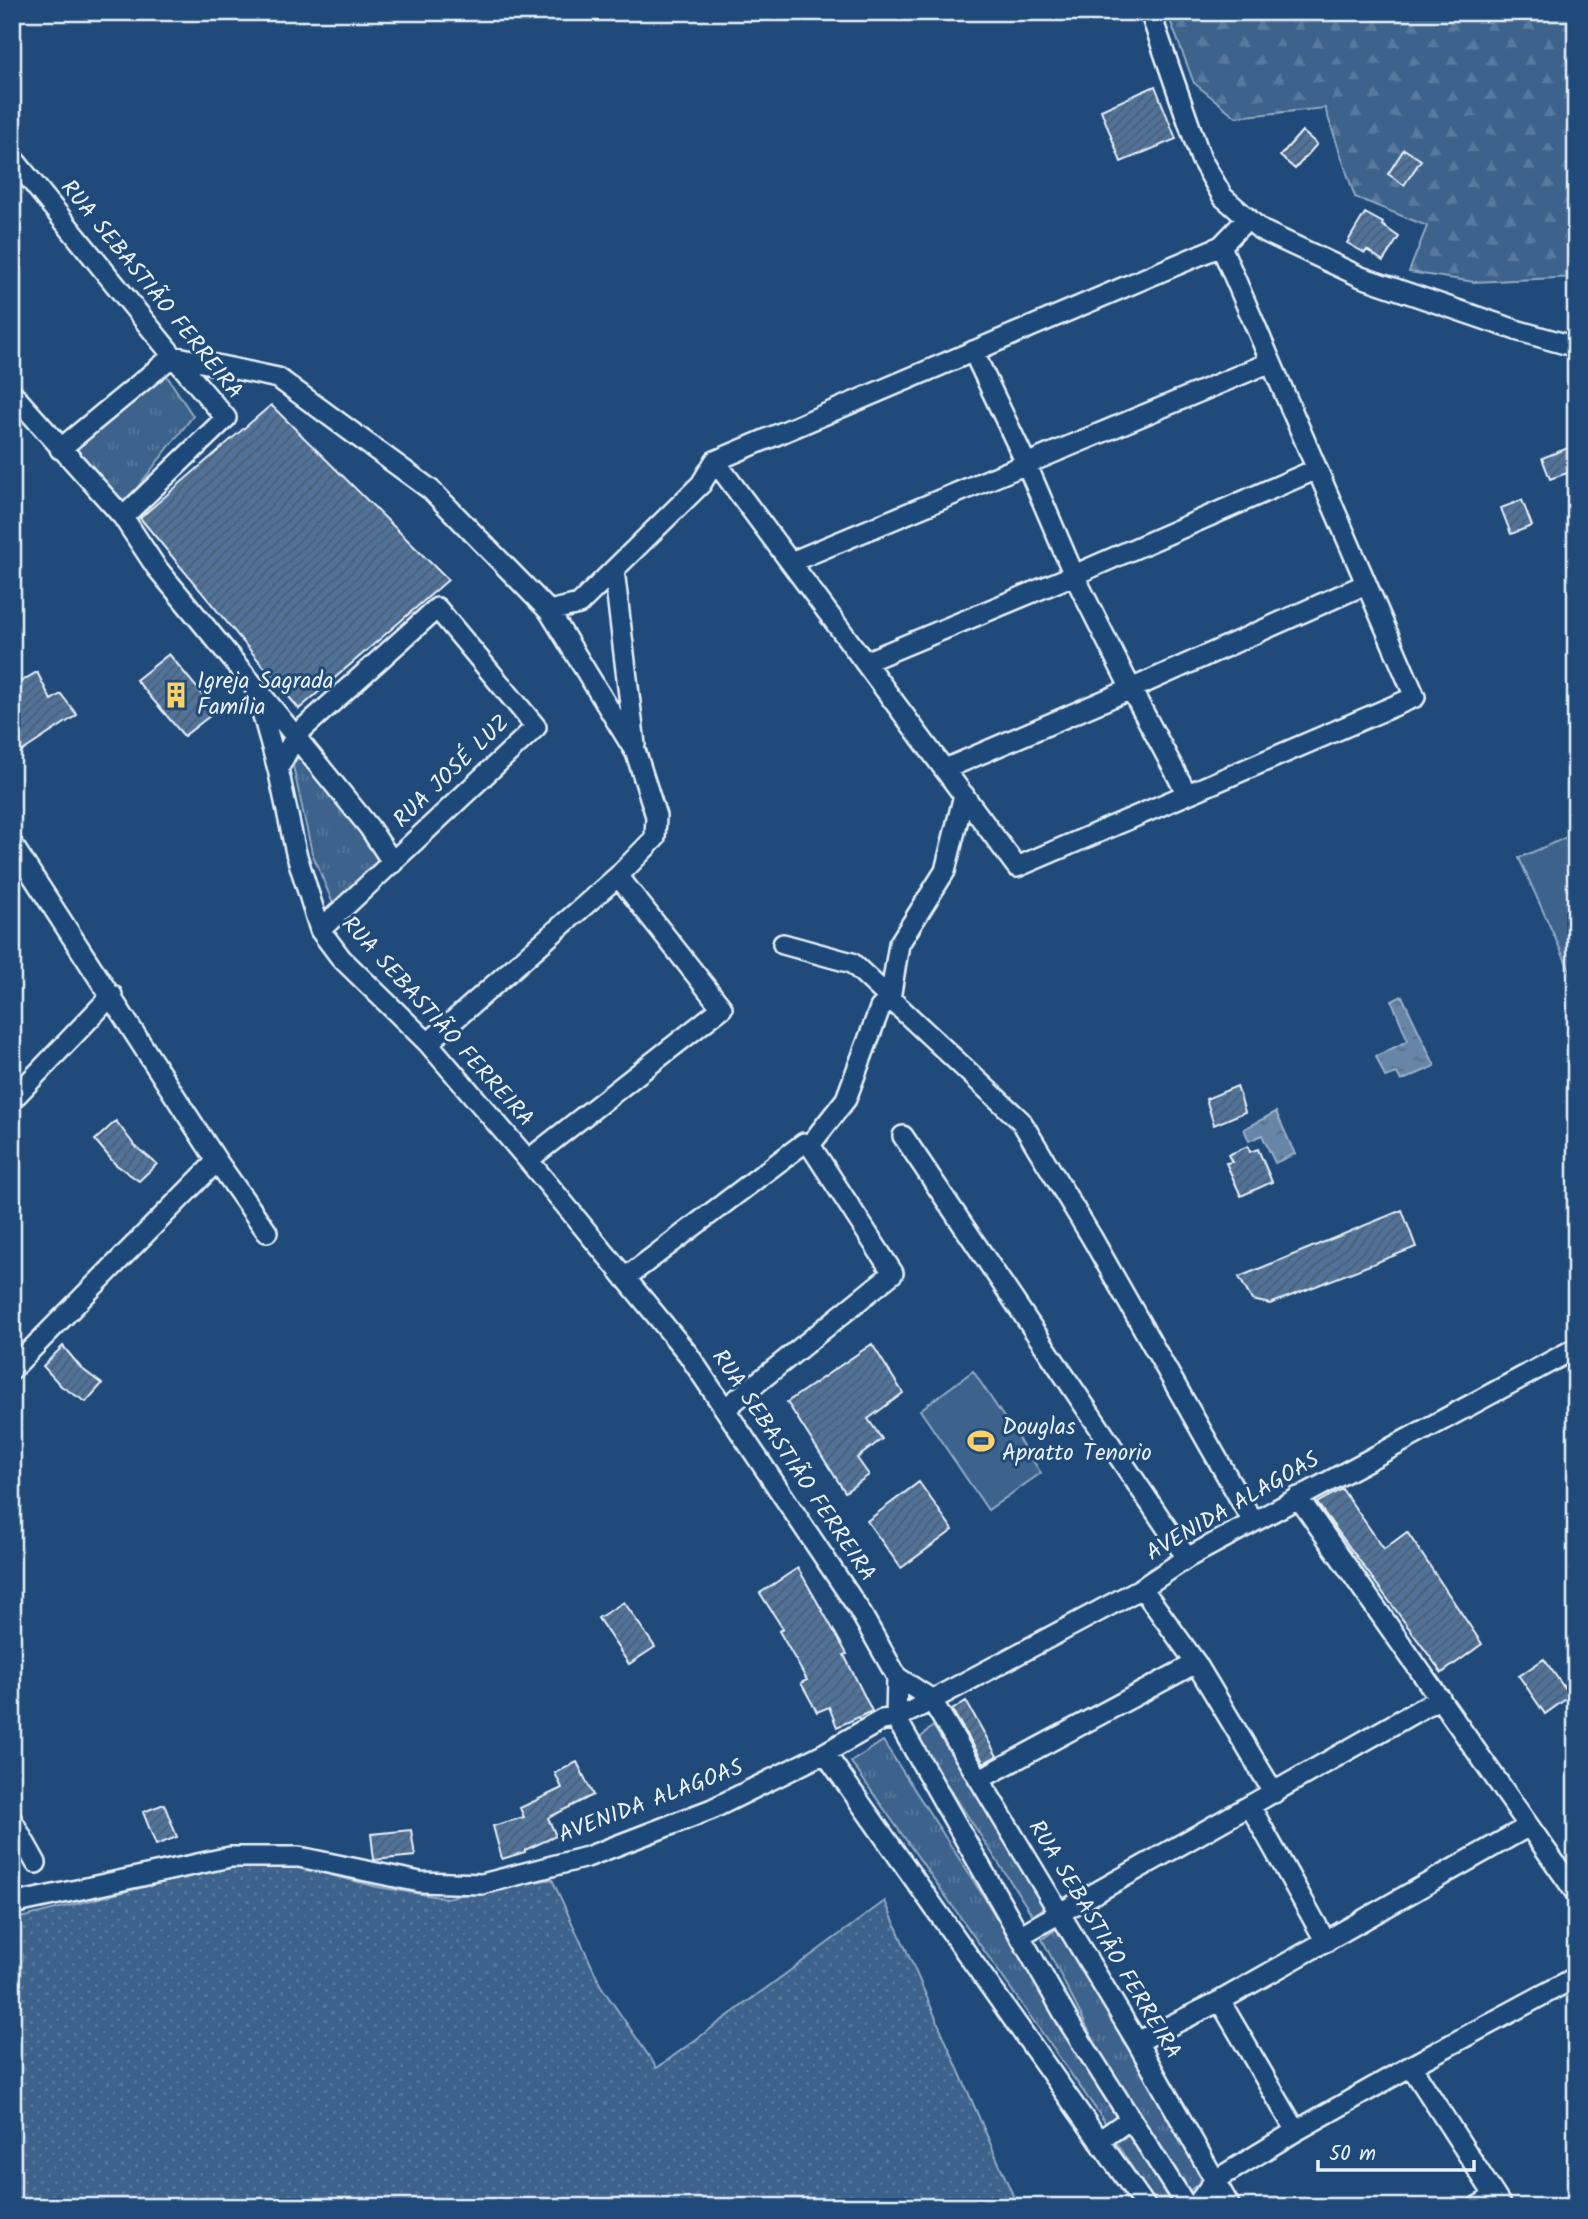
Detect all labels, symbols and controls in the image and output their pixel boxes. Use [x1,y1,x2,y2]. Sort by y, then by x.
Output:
street label: RUA SEBASTIÃO FERREIRA [51,172,251,408]
place label: Igreja Sagrada Família [197,664,333,726]
building icon: Igreja Sagrada Família [161,680,191,710]
street label: RUA JOSÉ LUZ [385,707,519,837]
street label: RUA SEBASTIÃO FERREIRA [332,908,542,1136]
street label: RUA SEBASTIÃO FERREIRA [701,1342,885,1590]
place label: Douglas Apratto Tenorio [1002,1410,1152,1472]
sports icon: Douglas Apratto Tenorio [966,1426,996,1456]
street label: AVENIDA ALAGOAS [1139,1443,1327,1571]
street label: AVENIDA ALAGOAS [553,1750,749,1854]
street label: RUA SEBASTIÃO FERREIRA [1018,1813,1190,2067]
scale bar [1318,2128,1474,2172]
text: 50 m [1329,2138,1376,2171]

